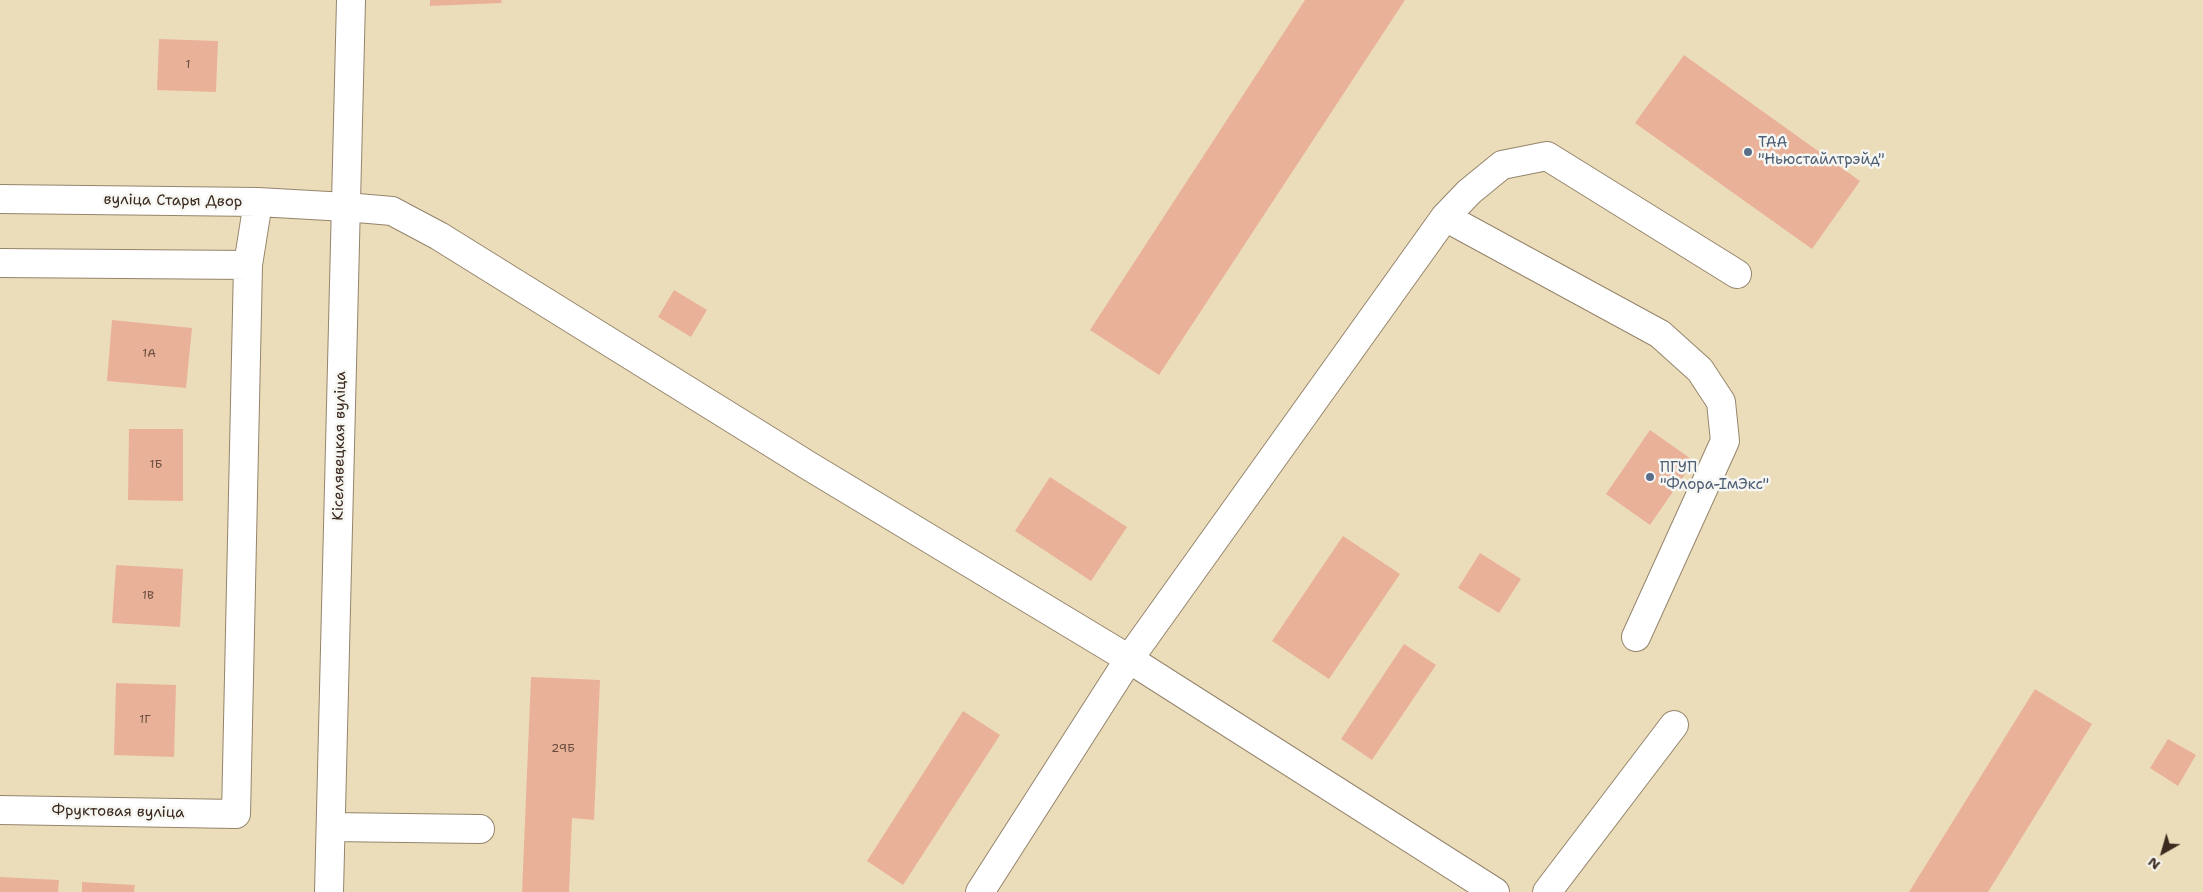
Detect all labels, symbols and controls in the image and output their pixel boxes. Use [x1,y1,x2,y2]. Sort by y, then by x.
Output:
house number: 1 [185,58,191,72]
place label: ТАА "Ньюстайлтрэйд" [1758,134,1885,169]
marker: ТАА "Ньюстайлтрэйд" [1742,146,1754,158]
street label: вуліца Стары Двор [103,191,243,211]
house number: 1А [142,347,156,361]
street label: Кіселявецкая вуліца [330,371,350,521]
house number: 1Б [150,458,162,472]
place label: ПГУП "Флора-ІмЭкс" [1660,459,1769,494]
marker: ПГУП "Флора-ІмЭкс" [1644,471,1656,483]
house number: 1В [142,589,154,603]
house number: 1Г [139,713,151,727]
house number: 29Б [551,742,575,756]
street label: Фруктовая вуліца [51,802,185,822]
north arrow [2138,827,2188,877]
text: N [2144,853,2164,874]

